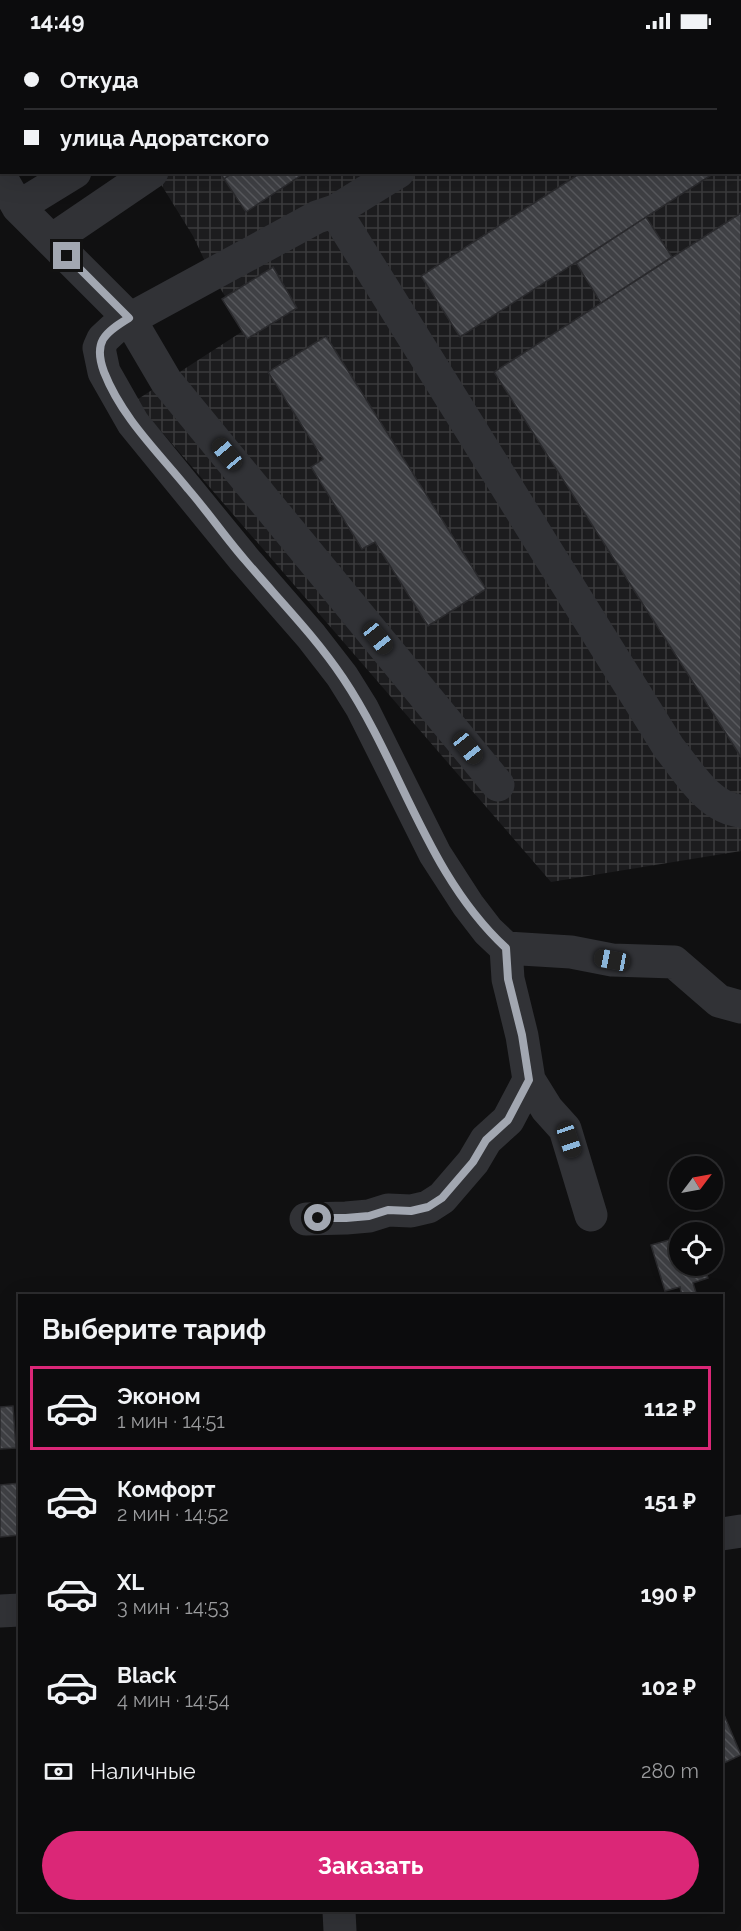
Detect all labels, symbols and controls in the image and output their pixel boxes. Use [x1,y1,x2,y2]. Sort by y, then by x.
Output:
text: 14:49 [30,8,84,34]
text: Откуда [60,67,139,93]
text: улица Адоратского [60,125,269,151]
route end [53,242,80,269]
car [209,434,245,474]
car [360,618,396,658]
car [450,728,486,768]
car [593,948,631,972]
car [555,1120,583,1160]
north arrow [669,1156,723,1210]
map controls [669,1156,723,1276]
route start [304,1204,331,1231]
button: locate [669,1222,723,1276]
text: Выберите тариф [42,1314,266,1345]
icon: car [45,1381,99,1435]
text: Эконом [117,1383,201,1409]
text: 112 ₽ [644,1395,696,1421]
text: 1 мин · 14:51 [117,1409,225,1433]
icon: car [45,1474,99,1528]
text: Комфорт [117,1476,215,1502]
text: 151 ₽ [644,1488,696,1514]
text: 2 мин · 14:52 [117,1502,229,1526]
icon: car [45,1567,99,1621]
text: XL [117,1569,144,1595]
text: 190 ₽ [641,1581,696,1607]
text: 3 мин · 14:53 [117,1595,229,1619]
icon: car [45,1660,99,1714]
text: Black [117,1662,176,1688]
text: 102 ₽ [641,1674,696,1700]
text: 4 мин · 14:54 [117,1688,230,1712]
icon: cash [42,1755,75,1788]
text: Наличные [90,1758,196,1784]
text: 280 m [641,1759,699,1783]
button: Заказать [42,1831,699,1900]

